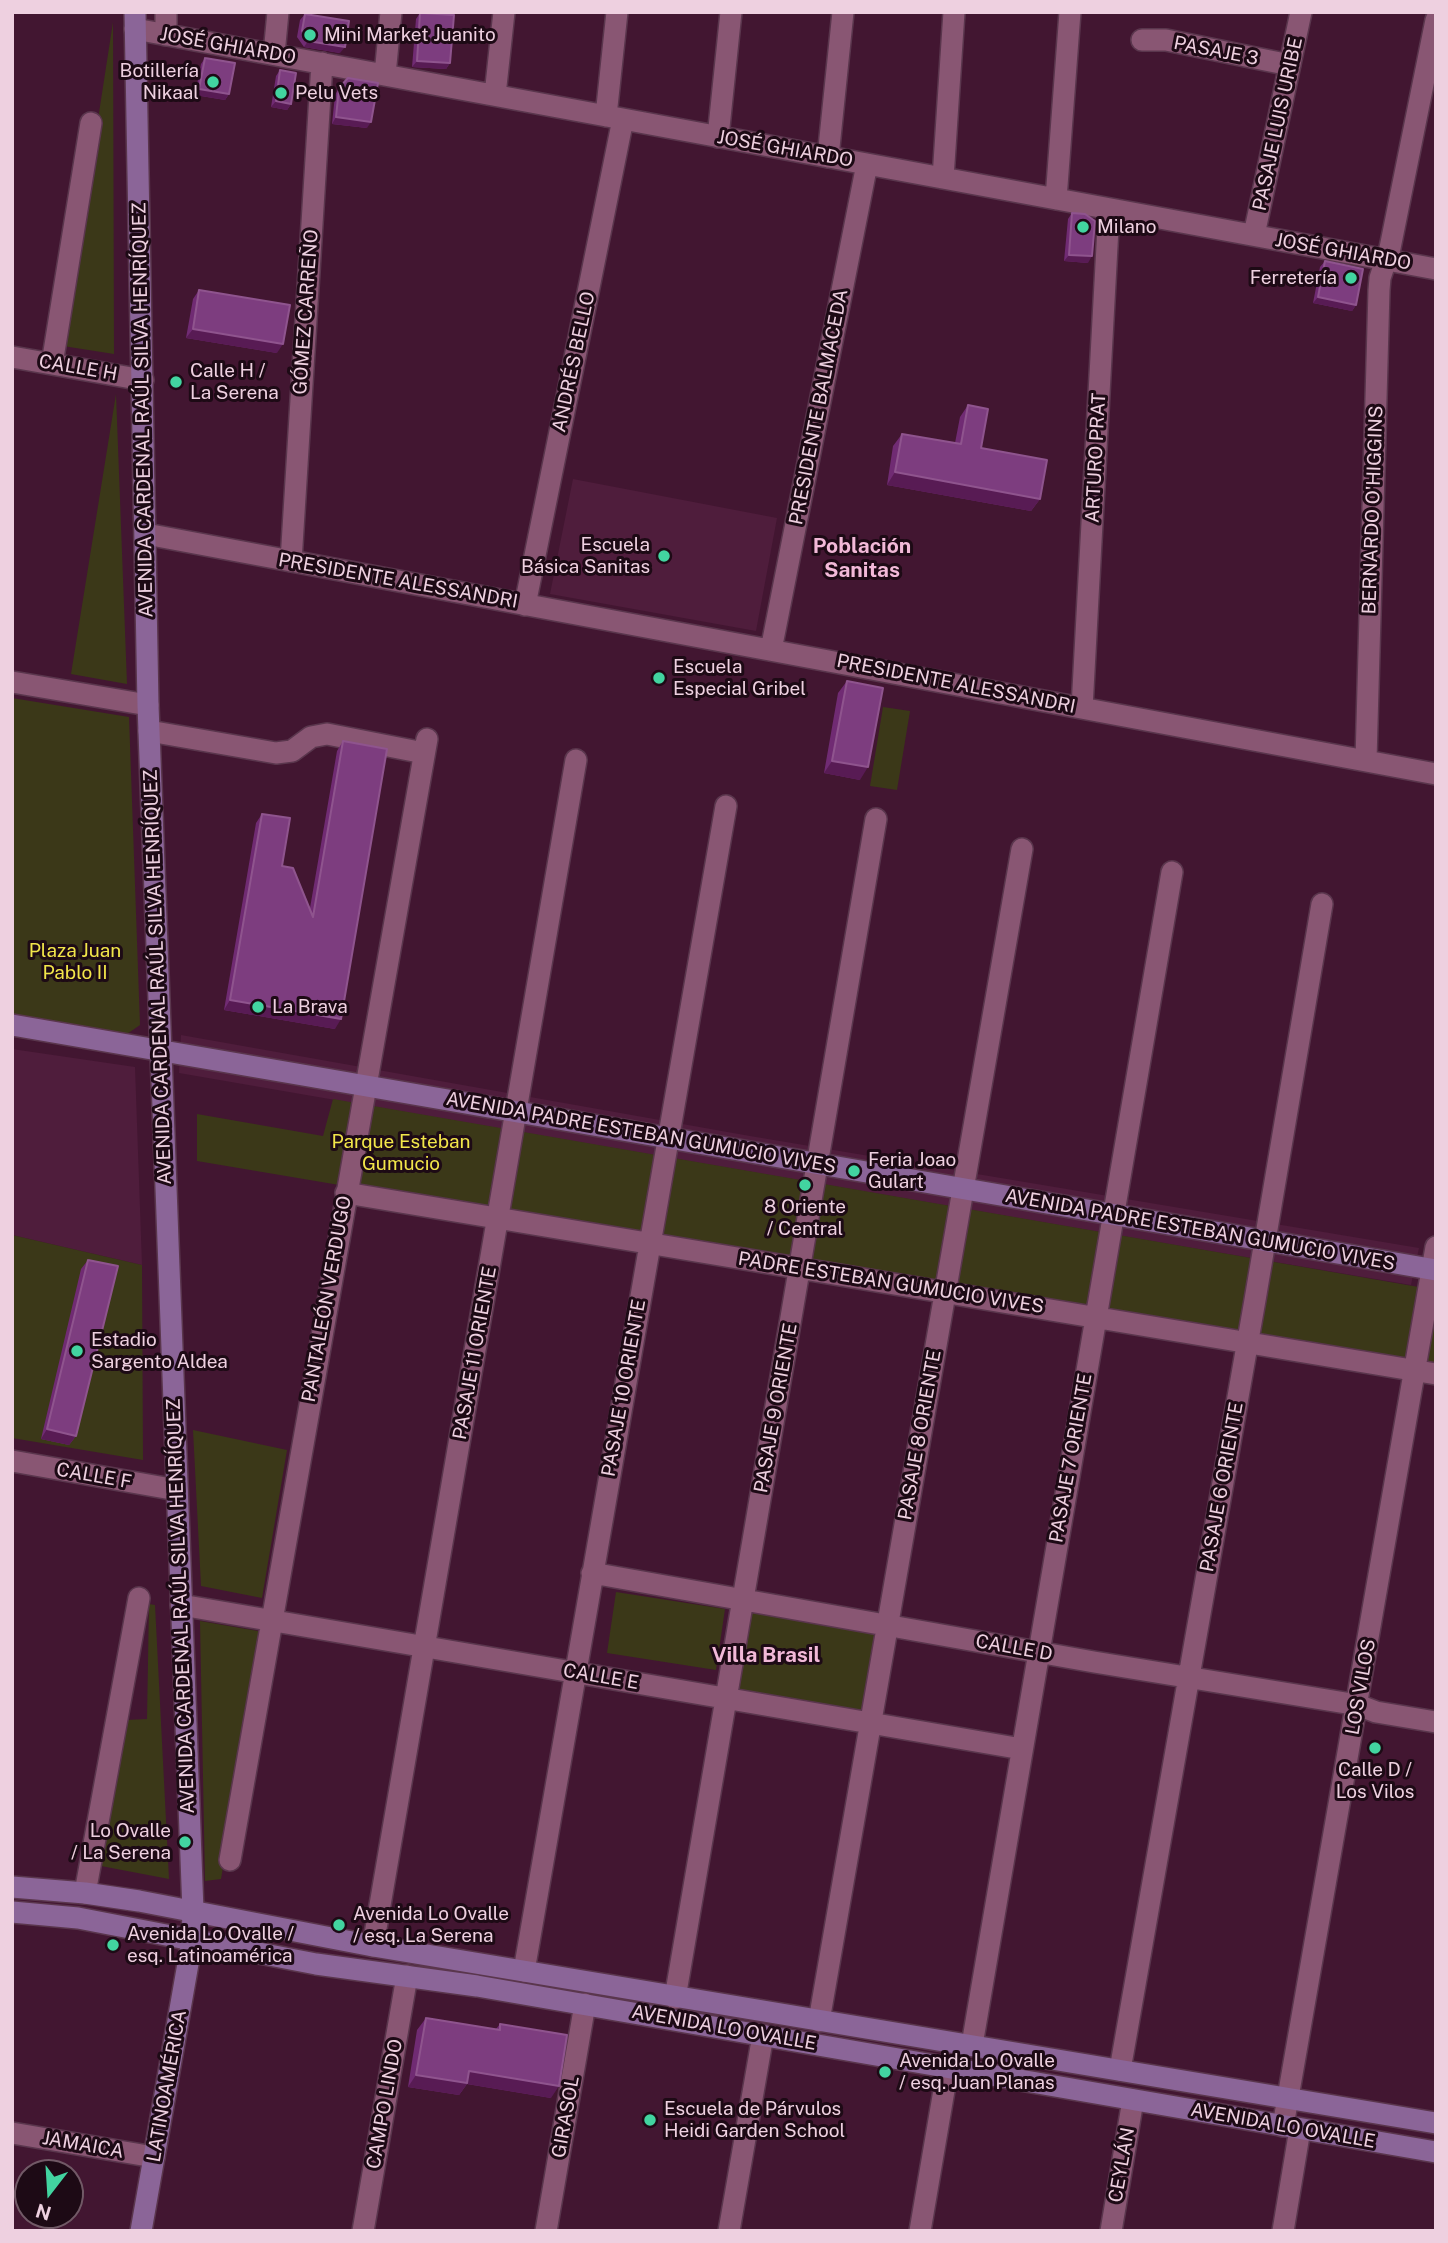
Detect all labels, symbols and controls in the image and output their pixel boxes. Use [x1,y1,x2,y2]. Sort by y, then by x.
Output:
street label: JOSÉ GHIARDO [158,23,298,69]
place label: Mini Market Juanito [324,24,496,46]
marker: Mini Market Juanito [302,27,318,43]
street label: PASAJE 3 [1172,32,1260,70]
street label: PASAJE LUIS URIBE [1248,35,1308,213]
place label: Botillería Nikaal [120,60,199,104]
marker: Botillería Nikaal [205,74,221,90]
place label: Pelu Vets [295,82,378,104]
marker: Pelu Vets [273,85,289,101]
street label: JOSÉ GHIARDO [715,126,855,172]
street label: AVENIDA CARDENAL RAÚL SILVA HENRÍQUEZ [128,202,158,618]
place label: Milano [1097,216,1157,238]
marker: Milano [1075,219,1091,235]
street label: GÓMEZ CARREÑO [289,229,323,395]
street label: JOSÉ GHIARDO [1273,229,1413,275]
place label: Ferretería [1250,267,1337,289]
marker: Ferretería [1343,270,1359,286]
street label: PRESIDENTE BALMACEDA [785,287,853,527]
street label: ANDRÉS BELLO [548,290,600,434]
street label: CALLE H [37,350,119,386]
place label: Calle H / La Serena [190,360,279,404]
marker: Calle H / La Serena [168,374,184,390]
street label: ARTURO PRAT [1081,392,1111,524]
street label: BERNARDO O'HIGGINS [1358,405,1388,615]
place label: Escuela Básica Sanitas [521,534,650,578]
district label: Población Sanitas [813,534,911,584]
marker: Escuela Básica Sanitas [656,548,672,564]
street label: PRESIDENTE ALESSANDRI [276,549,520,613]
street label: PRESIDENTE ALESSANDRI [835,650,1077,718]
place label: Escuela Especial Gribel [673,656,806,700]
marker: Escuela Especial Gribel [651,670,667,686]
street label: AVENIDA CARDENAL RAÚL SILVA HENRÍQUEZ [139,769,177,1185]
park label: Plaza Juan Pablo II [29,940,121,984]
place label: La Brava [272,996,348,1018]
marker: La Brava [250,999,266,1015]
street label: AVENIDA PADRE ESTEBAN GUMUCIO VIVES [444,1087,838,1179]
park label: Parque Esteban Gumucio [332,1131,470,1175]
place label: Feria Joao Gulart [868,1149,956,1193]
marker: Feria Joao Gulart [846,1163,862,1179]
marker: 8 Oriente / Central [797,1177,813,1193]
street label: AVENIDA PADRE ESTEBAN GUMUCIO VIVES [1003,1184,1397,1276]
street label: PANTALEÓN VERDUGO [298,1194,356,1404]
place label: 8 Oriente / Central [764,1196,846,1240]
street label: PADRE ESTEBAN GUMUCIO VIVES [736,1248,1046,1318]
street label: PASAJE 11 ORIENTE [449,1265,501,1441]
street label: PASAJE 10 ORIENTE [597,1298,651,1478]
street label: PASAJE 9 ORIENTE [750,1321,802,1495]
place label: Estadio Sargento Aldea [91,1329,228,1373]
marker: Estadio Sargento Aldea [69,1343,85,1359]
street label: PASAJE 8 ORIENTE [894,1348,946,1522]
street label: PASAJE 7 ORIENTE [1045,1372,1097,1544]
street label: AVENIDA CARDENAL RAÚL SILVA HENRÍQUEZ [162,1398,200,1814]
street label: PASAJE 6 ORIENTE [1196,1400,1248,1574]
street label: CALLE F [55,1458,133,1494]
street label: CALLE D [974,1630,1054,1666]
street label: LOS VILOS [1341,1637,1381,1737]
district label: Villa Brasil [712,1643,820,1669]
street label: CALLE E [561,1659,641,1695]
marker: Calle D / Los Vilos [1367,1740,1383,1756]
place label: Calle D / Los Vilos [1336,1759,1414,1803]
place label: Lo Ovalle / La Serena [71,1820,171,1864]
marker: Lo Ovalle / La Serena [177,1834,193,1850]
place label: Avenida Lo Ovalle / esq. La Serena [353,1903,509,1947]
marker: Avenida Lo Ovalle / esq. La Serena [331,1917,347,1933]
place label: Avenida Lo Ovalle / esq. Latinoamérica [127,1923,294,1967]
marker: Avenida Lo Ovalle / esq. Latinoamérica [105,1937,121,1953]
street label: AVENIDA LO OVALLE [630,2001,818,2055]
street label: LATINOAMÉRICA [142,2008,192,2164]
street label: CAMPO LINDO [362,2037,408,2171]
place label: Avenida Lo Ovalle / esq. Juan Planas [899,2050,1055,2094]
marker: Avenida Lo Ovalle / esq. Juan Planas [877,2064,893,2080]
street label: GIRASOL [548,2074,584,2160]
place label: Escuela de Párvulos Heidi Garden School [664,2098,845,2142]
street label: AVENIDA LO OVALLE [1189,2099,1377,2153]
marker: Escuela de Párvulos Heidi Garden School [642,2112,658,2128]
street label: CEYLÁN [1104,2126,1140,2204]
street label: JAMAICA [41,2127,125,2163]
north arrow [14,2159,84,2229]
text: N [33,2199,54,2225]

